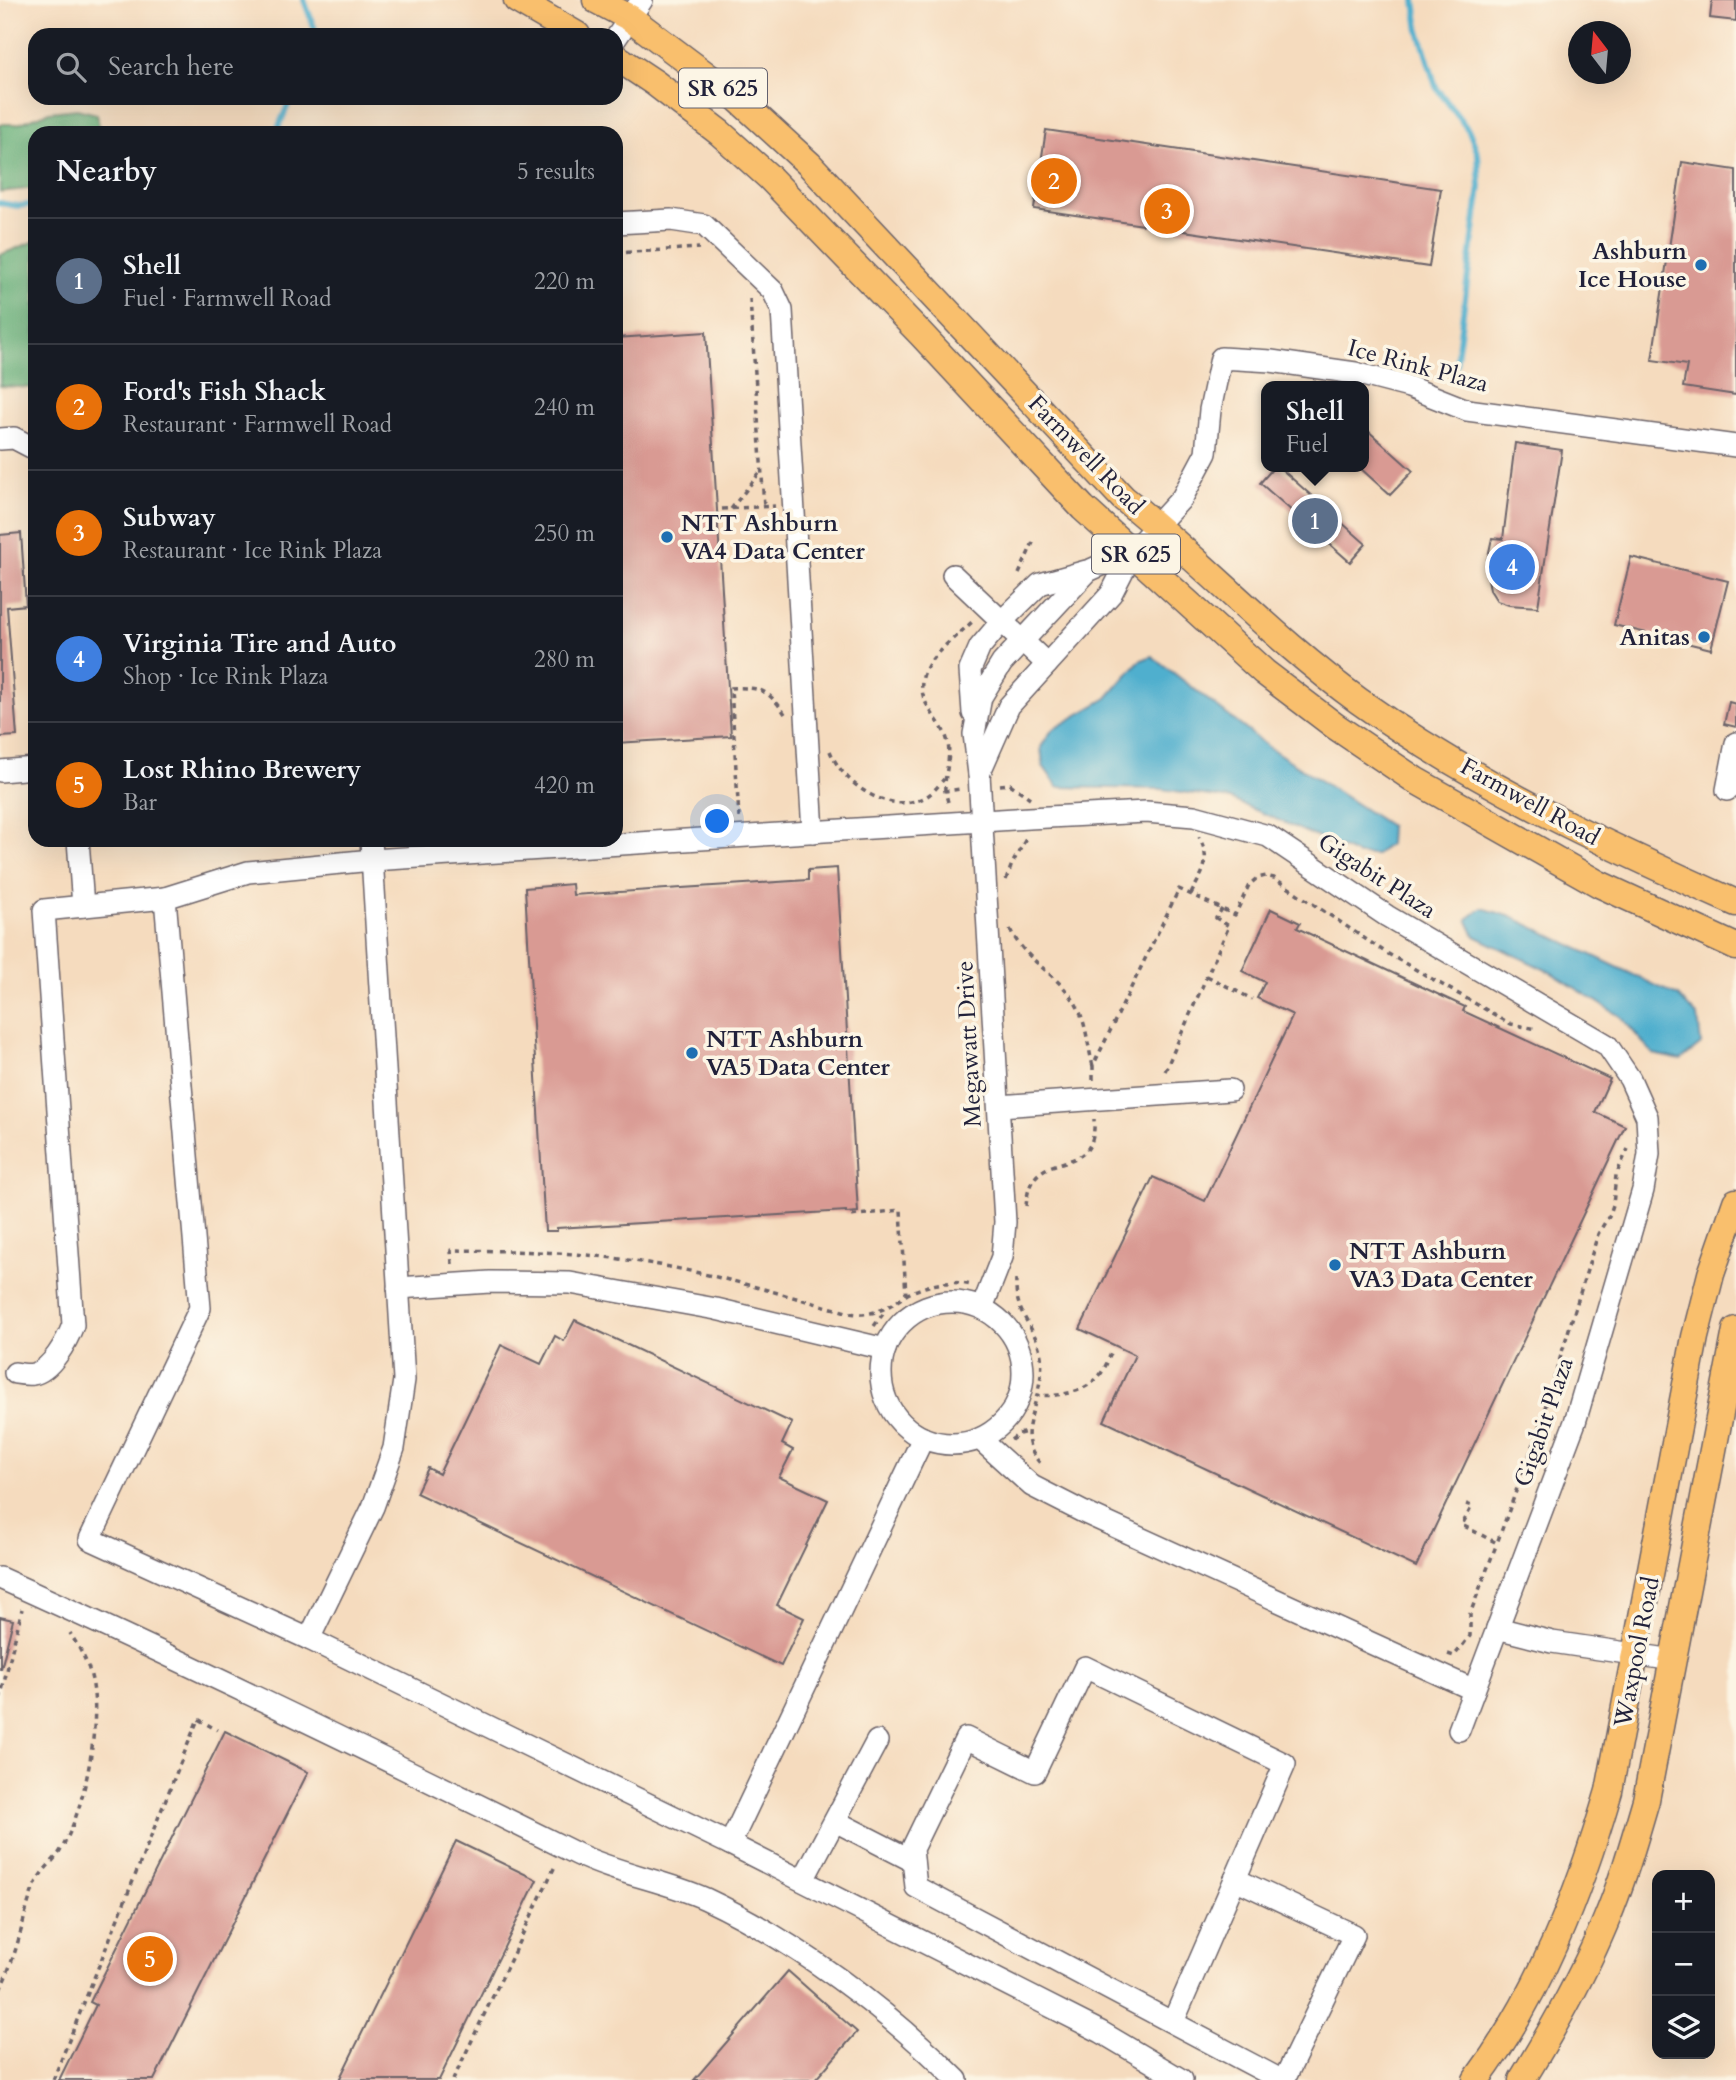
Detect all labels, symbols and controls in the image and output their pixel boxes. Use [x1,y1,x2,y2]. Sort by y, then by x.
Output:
north arrow [1568,21,1631,84]
search box [28,28,623,105]
icon: search [52,48,90,86]
text: Search here [108,49,234,84]
road number: SR 625 [679,68,767,108]
text: Nearby [56,151,157,192]
pin: 2 [1031,155,1077,207]
text: 5 results [517,156,595,187]
pin: 3 [1144,185,1190,237]
place label: Ashburn Ice House [1578,235,1688,296]
text: Shell [123,248,181,283]
marker: Ashburn Ice House [1693,257,1709,273]
text: 1 [73,266,85,297]
text: 220 m [534,266,595,297]
text: Fuel · Farmwell Road [123,283,331,314]
street label: Ice Rink Plaza [1344,331,1493,401]
text: Ford's Fish Shack [123,374,326,409]
popup [1261,381,1369,472]
street label: Farmwell Road [1020,388,1152,522]
text: 2 [73,392,85,423]
text: 240 m [534,392,595,423]
text: Shell [1286,394,1344,429]
text: Restaurant · Farmwell Road [123,409,392,440]
text: Fuel [1286,429,1328,460]
pin: 1 [1292,495,1338,547]
text: Subway [123,500,216,535]
place label: NTT Ashburn VA4 Data Center [681,507,865,568]
text: 3 [73,518,85,549]
text: 250 m [534,518,595,549]
marker: NTT Ashburn VA4 Data Center [659,529,675,545]
road number: SR 625 [1092,534,1180,574]
text: Restaurant · Ice Rink Plaza [123,535,382,566]
pin: 4 [1489,541,1535,593]
place label: Anitas [1620,621,1690,654]
text: Virginia Tire and Auto [123,626,397,661]
marker: Anitas [1696,629,1712,645]
text: 4 [73,644,85,675]
text: 280 m [534,644,595,675]
text: Shop · Ice Rink Plaza [123,661,329,692]
street label: Farmwell Road [1454,750,1606,854]
text: Lost Rhino Brewery [123,752,361,787]
text: 5 [73,770,85,801]
text: 420 m [534,770,595,801]
text: Bar [123,787,157,818]
your location [700,804,734,838]
street label: Gigabit Plaza [1311,825,1443,927]
street label: Megawatt Drive [948,960,990,1128]
place label: NTT Ashburn VA5 Data Center [706,1023,890,1084]
marker: NTT Ashburn VA5 Data Center [684,1045,700,1061]
place label: NTT Ashburn VA3 Data Center [1349,1235,1533,1296]
marker: NTT Ashburn VA3 Data Center [1327,1257,1343,1273]
street label: Gigabit Plaza [1506,1352,1582,1491]
street label: Waxpool Road [1606,1574,1668,1731]
map controls [1652,1870,1715,2059]
button: + [1652,1870,1715,1933]
pin: 5 [127,1933,173,1985]
button: − [1652,1933,1715,1996]
button: layers [1652,1996,1715,2059]

